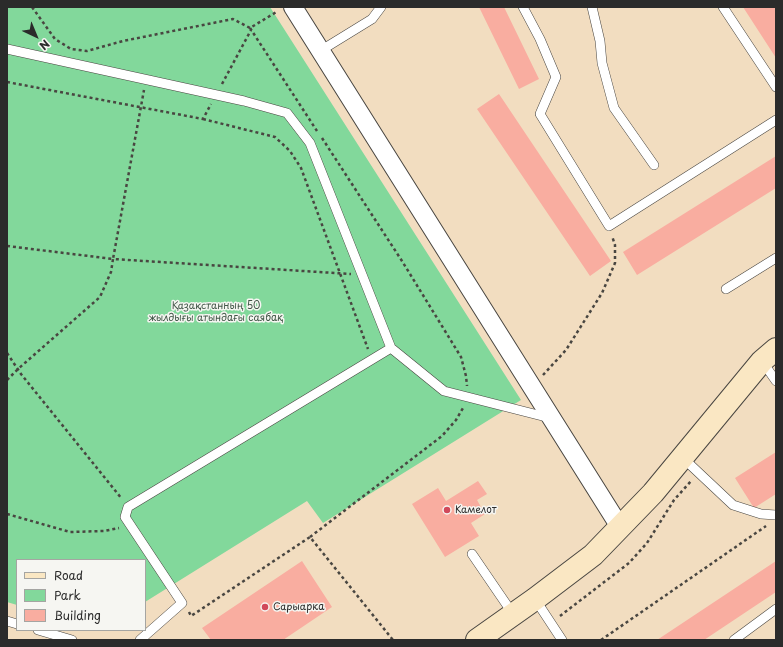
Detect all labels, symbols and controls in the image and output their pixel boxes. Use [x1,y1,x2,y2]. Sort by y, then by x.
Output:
north arrow [16,16,56,56]
text: N [36,36,54,54]
park label: Қазақстанның 50 жылдығы атындағы саябақ [149,300,283,324]
place label: Камелот [455,504,497,516]
marker: Камелот [442,505,452,515]
legend [16,559,146,631]
text: Road [54,566,83,584]
text: Park [54,586,81,604]
place label: Сарыарка [273,601,324,613]
marker: Сарыарка [260,602,270,612]
text: Building [54,606,101,624]

